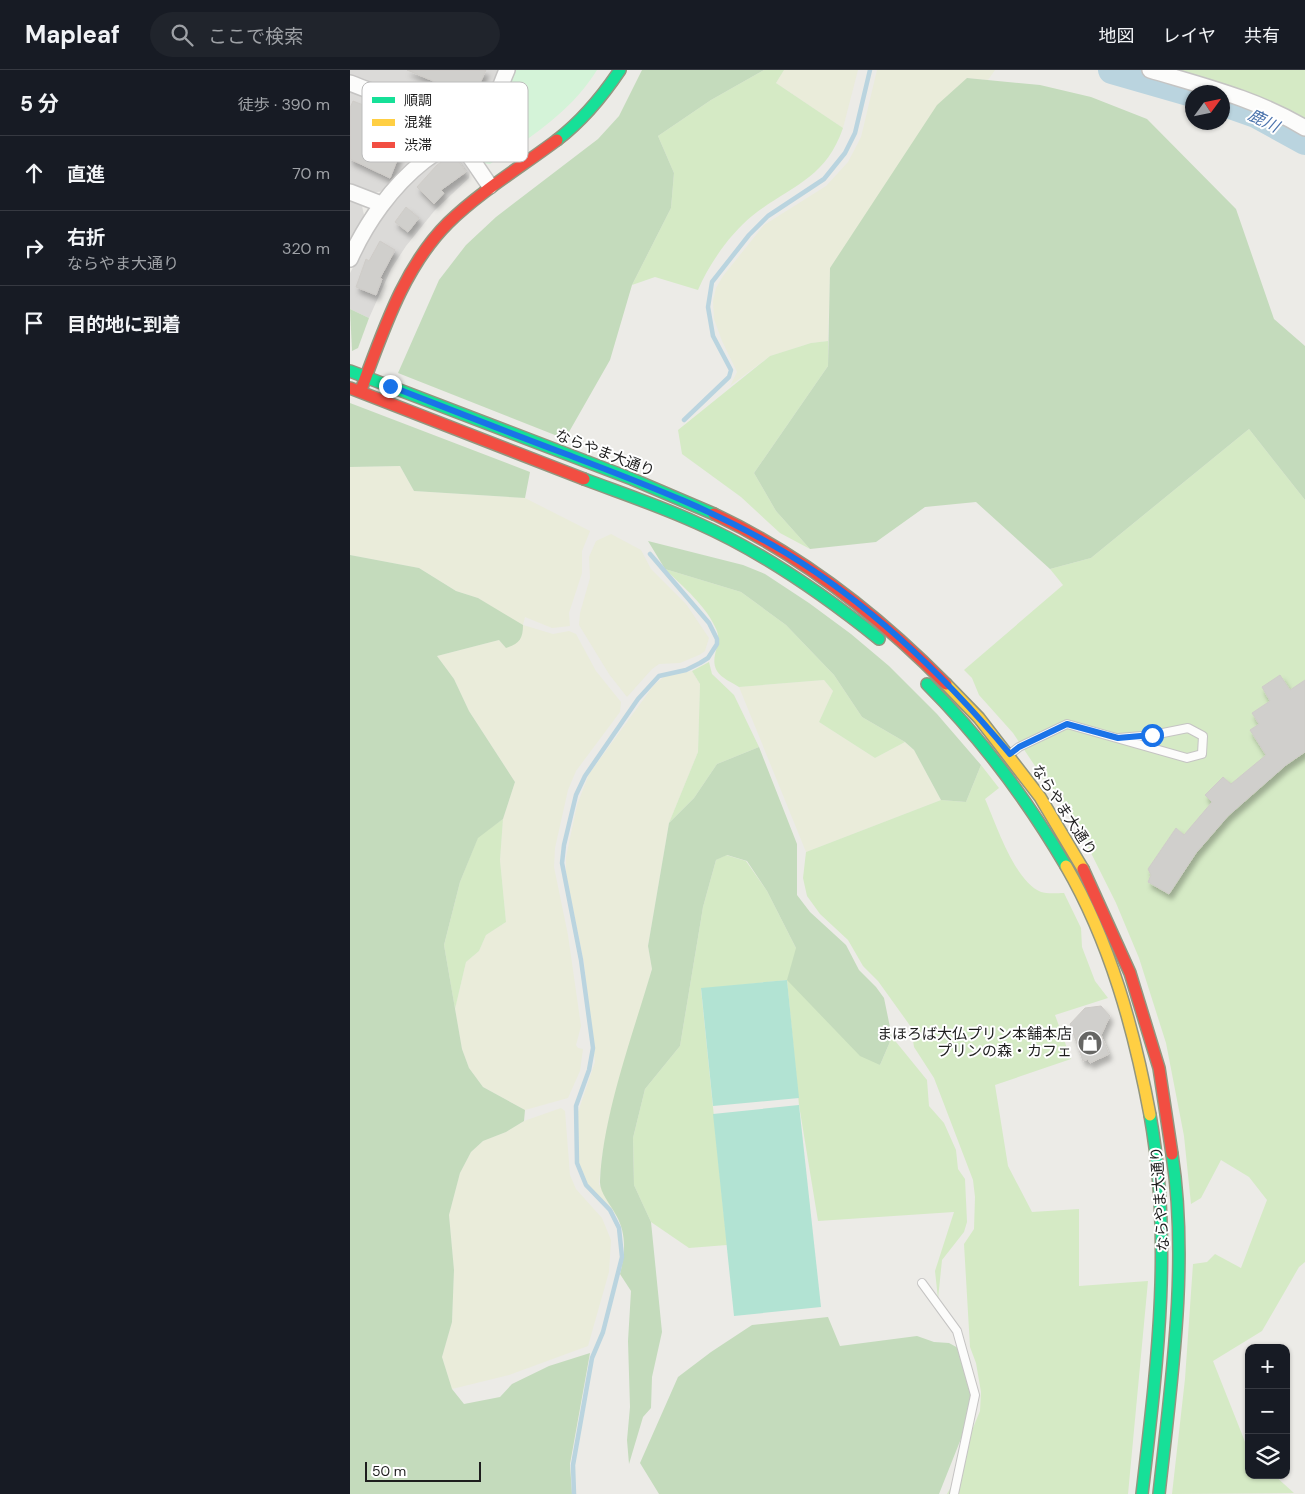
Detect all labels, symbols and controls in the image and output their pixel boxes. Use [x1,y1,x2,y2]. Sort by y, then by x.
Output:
search box [150,12,500,57]
text: Mapleaf [25,19,120,50]
icon: search [168,21,196,49]
text: ここで検索 [208,24,303,49]
text: 地図 [1099,24,1135,48]
text: レイヤ [1163,24,1216,48]
text: 共有 [1244,24,1280,48]
legend [362,82,528,162]
north arrow [1185,85,1230,130]
text: 5 分 [20,90,59,118]
text: 順調 [404,91,432,109]
text: 徒歩 · 390 m [238,94,330,115]
water label: 鹿川 [1245,104,1285,138]
text: 混雑 [404,113,432,131]
text: 渋滞 [404,136,432,154]
icon: ahead [20,159,48,187]
text: 直進 [67,162,105,187]
text: 70 m [292,163,330,184]
text: 右折 [67,225,105,250]
icon: right [20,234,48,262]
text: 320 m [282,238,330,259]
text: ならやま大通り [67,253,179,274]
icon: arrive [20,309,48,337]
text: 目的地に到着 [67,312,181,337]
route end [379,375,402,398]
street label: ならやま大通り [552,425,658,481]
route start [1141,724,1164,747]
street label: ならやま大通り [1027,761,1101,859]
place label: まほろば大仏プリン本舗本店 プリンの森・カフェ [877,1024,1072,1061]
shop icon: まほろば大仏プリン本舗本店 プリンの森・カフェ [1077,1030,1103,1056]
street label: ならやま大通り [1146,1146,1174,1252]
map controls [1245,1344,1290,1479]
button: + [1245,1344,1290,1389]
button: − [1245,1389,1290,1434]
button: layers [1245,1434,1290,1479]
scale bar [365,1459,481,1482]
text: 50 m [372,1462,406,1480]

